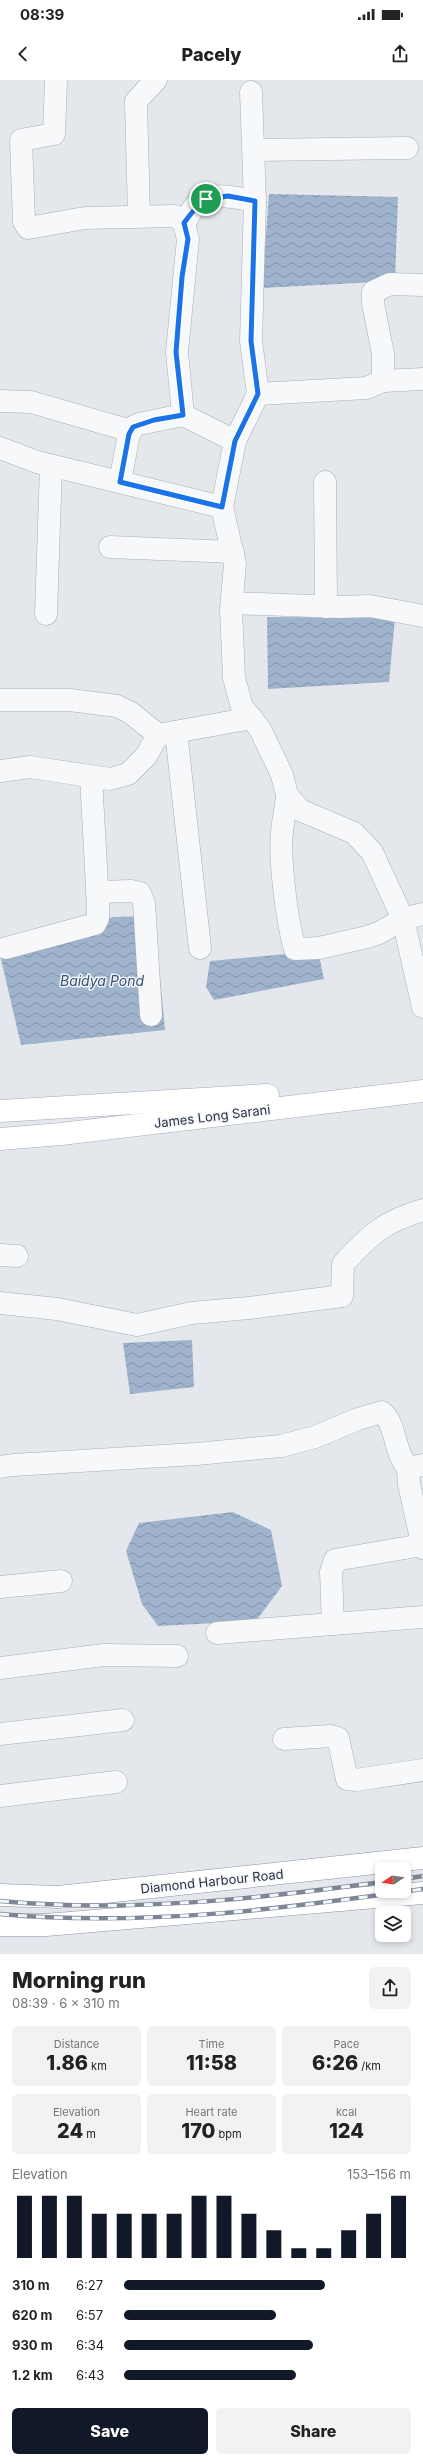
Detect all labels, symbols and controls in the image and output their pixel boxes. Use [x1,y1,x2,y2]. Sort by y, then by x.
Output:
text: 08:39 [20,5,64,24]
icon: back [12,43,34,65]
icon: share [389,43,411,65]
text: Pacely [182,44,241,65]
pin [189,182,223,216]
icon: arrive [195,188,217,210]
water label: Baidya Pond [60,972,144,989]
street label: James Long Sarani [153,1101,271,1131]
north arrow [375,1862,411,1898]
map controls [375,1862,411,1942]
street label: Diamond Harbour Road [140,1866,284,1896]
button: layers [375,1906,411,1942]
text: Morning run [12,1967,146,1993]
button: share [369,1967,411,2009]
text: 08:39 · 6 × 310 m [12,1995,120,2011]
text: Distance [54,2037,99,2051]
text: Time [199,2037,224,2051]
text: Pace [334,2037,359,2051]
text: 1.86 [46,2051,88,2075]
text: 11:58 [186,2051,237,2075]
text: 6:26 [312,2051,358,2075]
text: km [88,2059,107,2073]
text: /km [358,2059,381,2073]
text: Elevation [53,2105,100,2119]
text: Heart rate [185,2105,238,2119]
text: kcal [336,2105,357,2119]
text: 24 [57,2119,83,2143]
text: 170 [181,2119,215,2143]
text: 124 [329,2119,364,2143]
text: m [83,2127,96,2141]
text: bpm [215,2127,242,2141]
text: Elevation [12,2166,68,2182]
text: 153–156 m [347,2166,411,2182]
text: 310 m [12,2277,50,2293]
text: 6:27 [76,2277,103,2293]
text: 620 m [12,2307,52,2323]
text: 6:57 [76,2307,103,2323]
text: 930 m [12,2337,53,2353]
text: 6:34 [76,2337,104,2353]
text: 1.2 km [12,2367,53,2383]
text: 6:43 [76,2367,104,2383]
button: Save [12,2408,208,2454]
button: Share [216,2408,411,2454]

